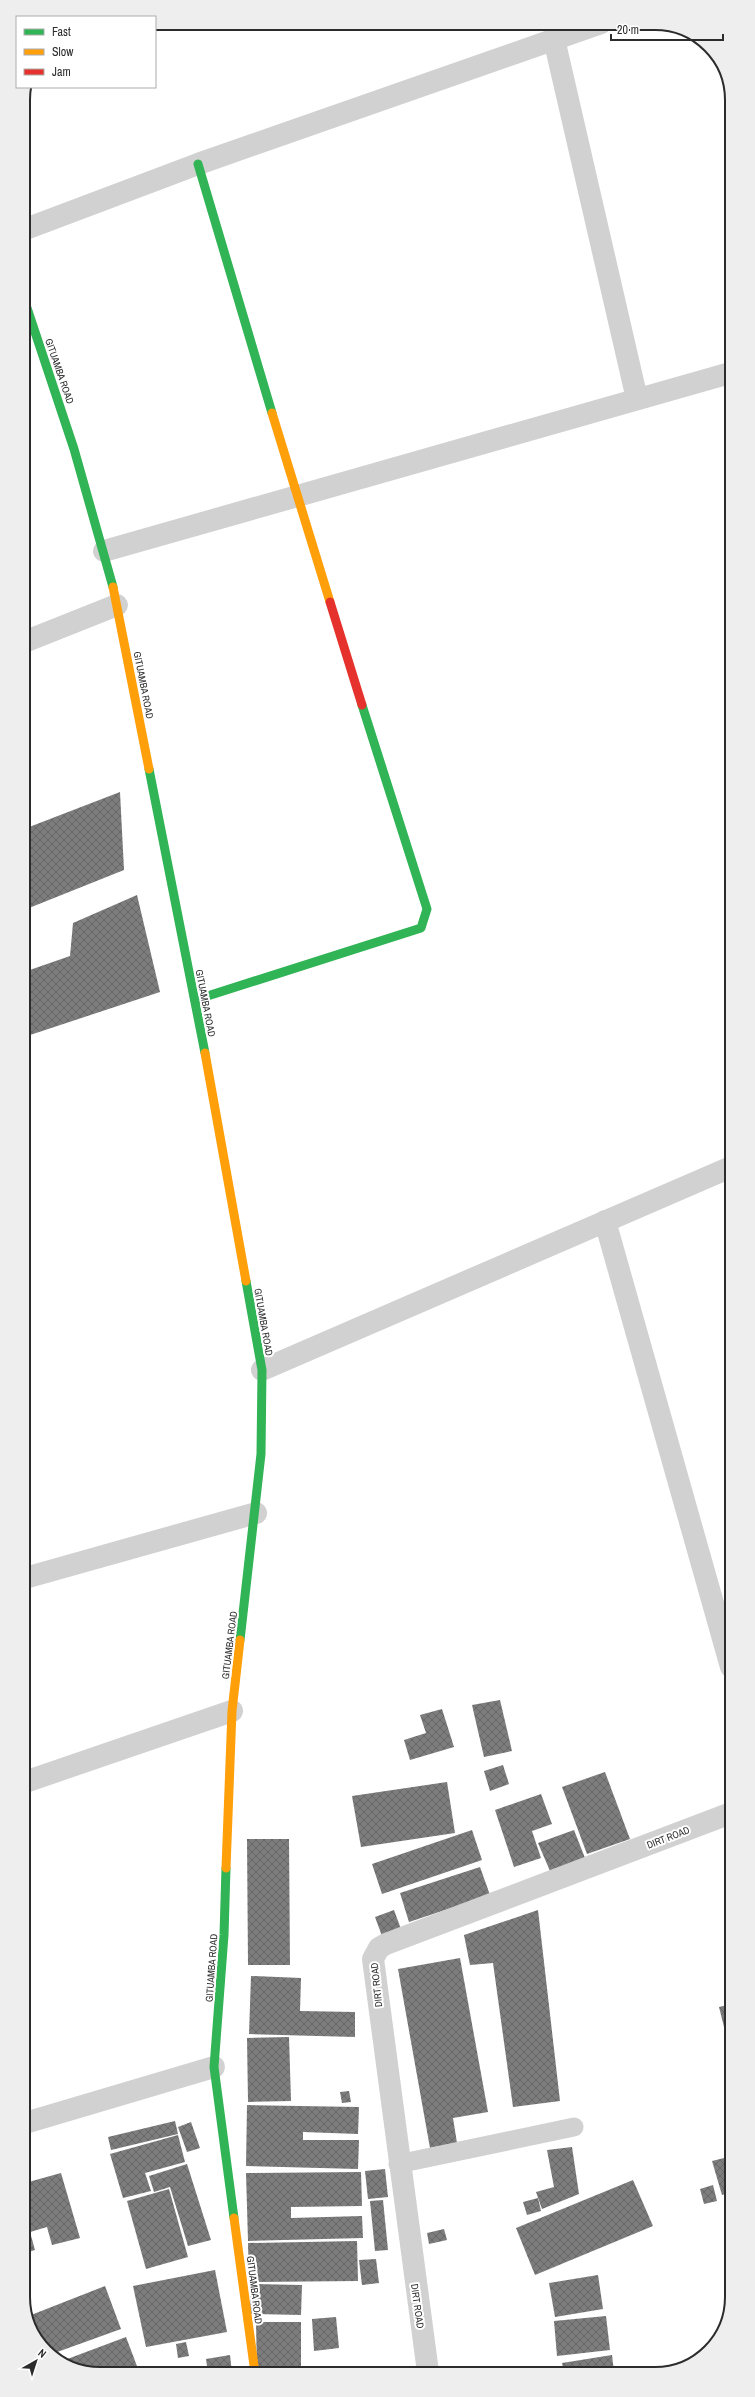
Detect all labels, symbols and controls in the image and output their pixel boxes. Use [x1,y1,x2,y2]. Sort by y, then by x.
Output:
legend [16,16,156,88]
scale bar [611,16,723,42]
text: 20 m [617,22,639,38]
text: Fast [52,24,71,40]
text: Slow [52,44,74,60]
text: Jam [52,64,71,80]
street label: GITUAMBA ROAD [42,337,77,406]
street label: GITUAMBA ROAD [131,650,156,720]
street label: GITUAMBA ROAD [193,968,218,1038]
street label: GITUAMBA ROAD [251,1287,276,1357]
street label: GITUAMBA ROAD [219,1610,240,1680]
street label: DIRT ROAD [645,1823,692,1852]
street label: GITUAMBA ROAD [203,1933,220,2003]
street label: DIRT ROAD [368,1962,385,2008]
street label: GITUAMBA ROAD [244,2255,265,2325]
street label: DIRT ROAD [408,2283,427,2329]
north arrow [16,2341,56,2381]
text: N [35,2346,49,2361]

